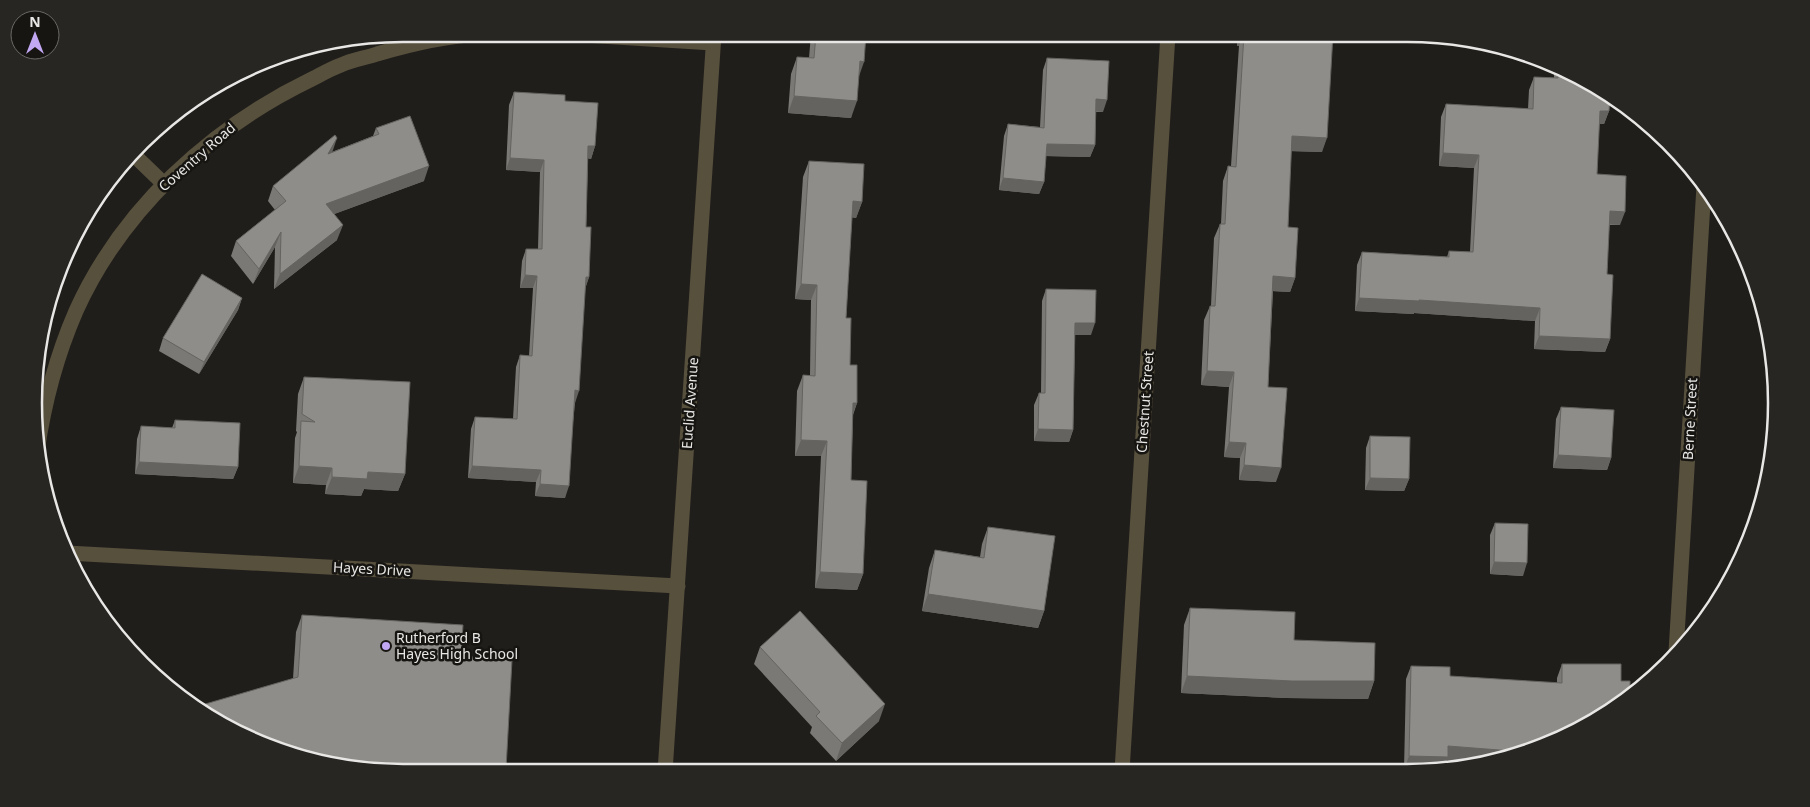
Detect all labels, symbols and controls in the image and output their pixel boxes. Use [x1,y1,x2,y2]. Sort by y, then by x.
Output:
north arrow [10,10,60,60]
text: N [29,12,41,31]
street label: Coventry Road [154,118,239,195]
street label: Chestnut Street [1131,350,1158,454]
street label: Euclid Avenue [677,356,702,449]
street label: Berne Street [1678,378,1701,460]
street label: Hayes Drive [332,557,412,580]
place label: Rutherford B Hayes High School [396,628,518,663]
marker: Rutherford B Hayes High School [380,640,392,652]

